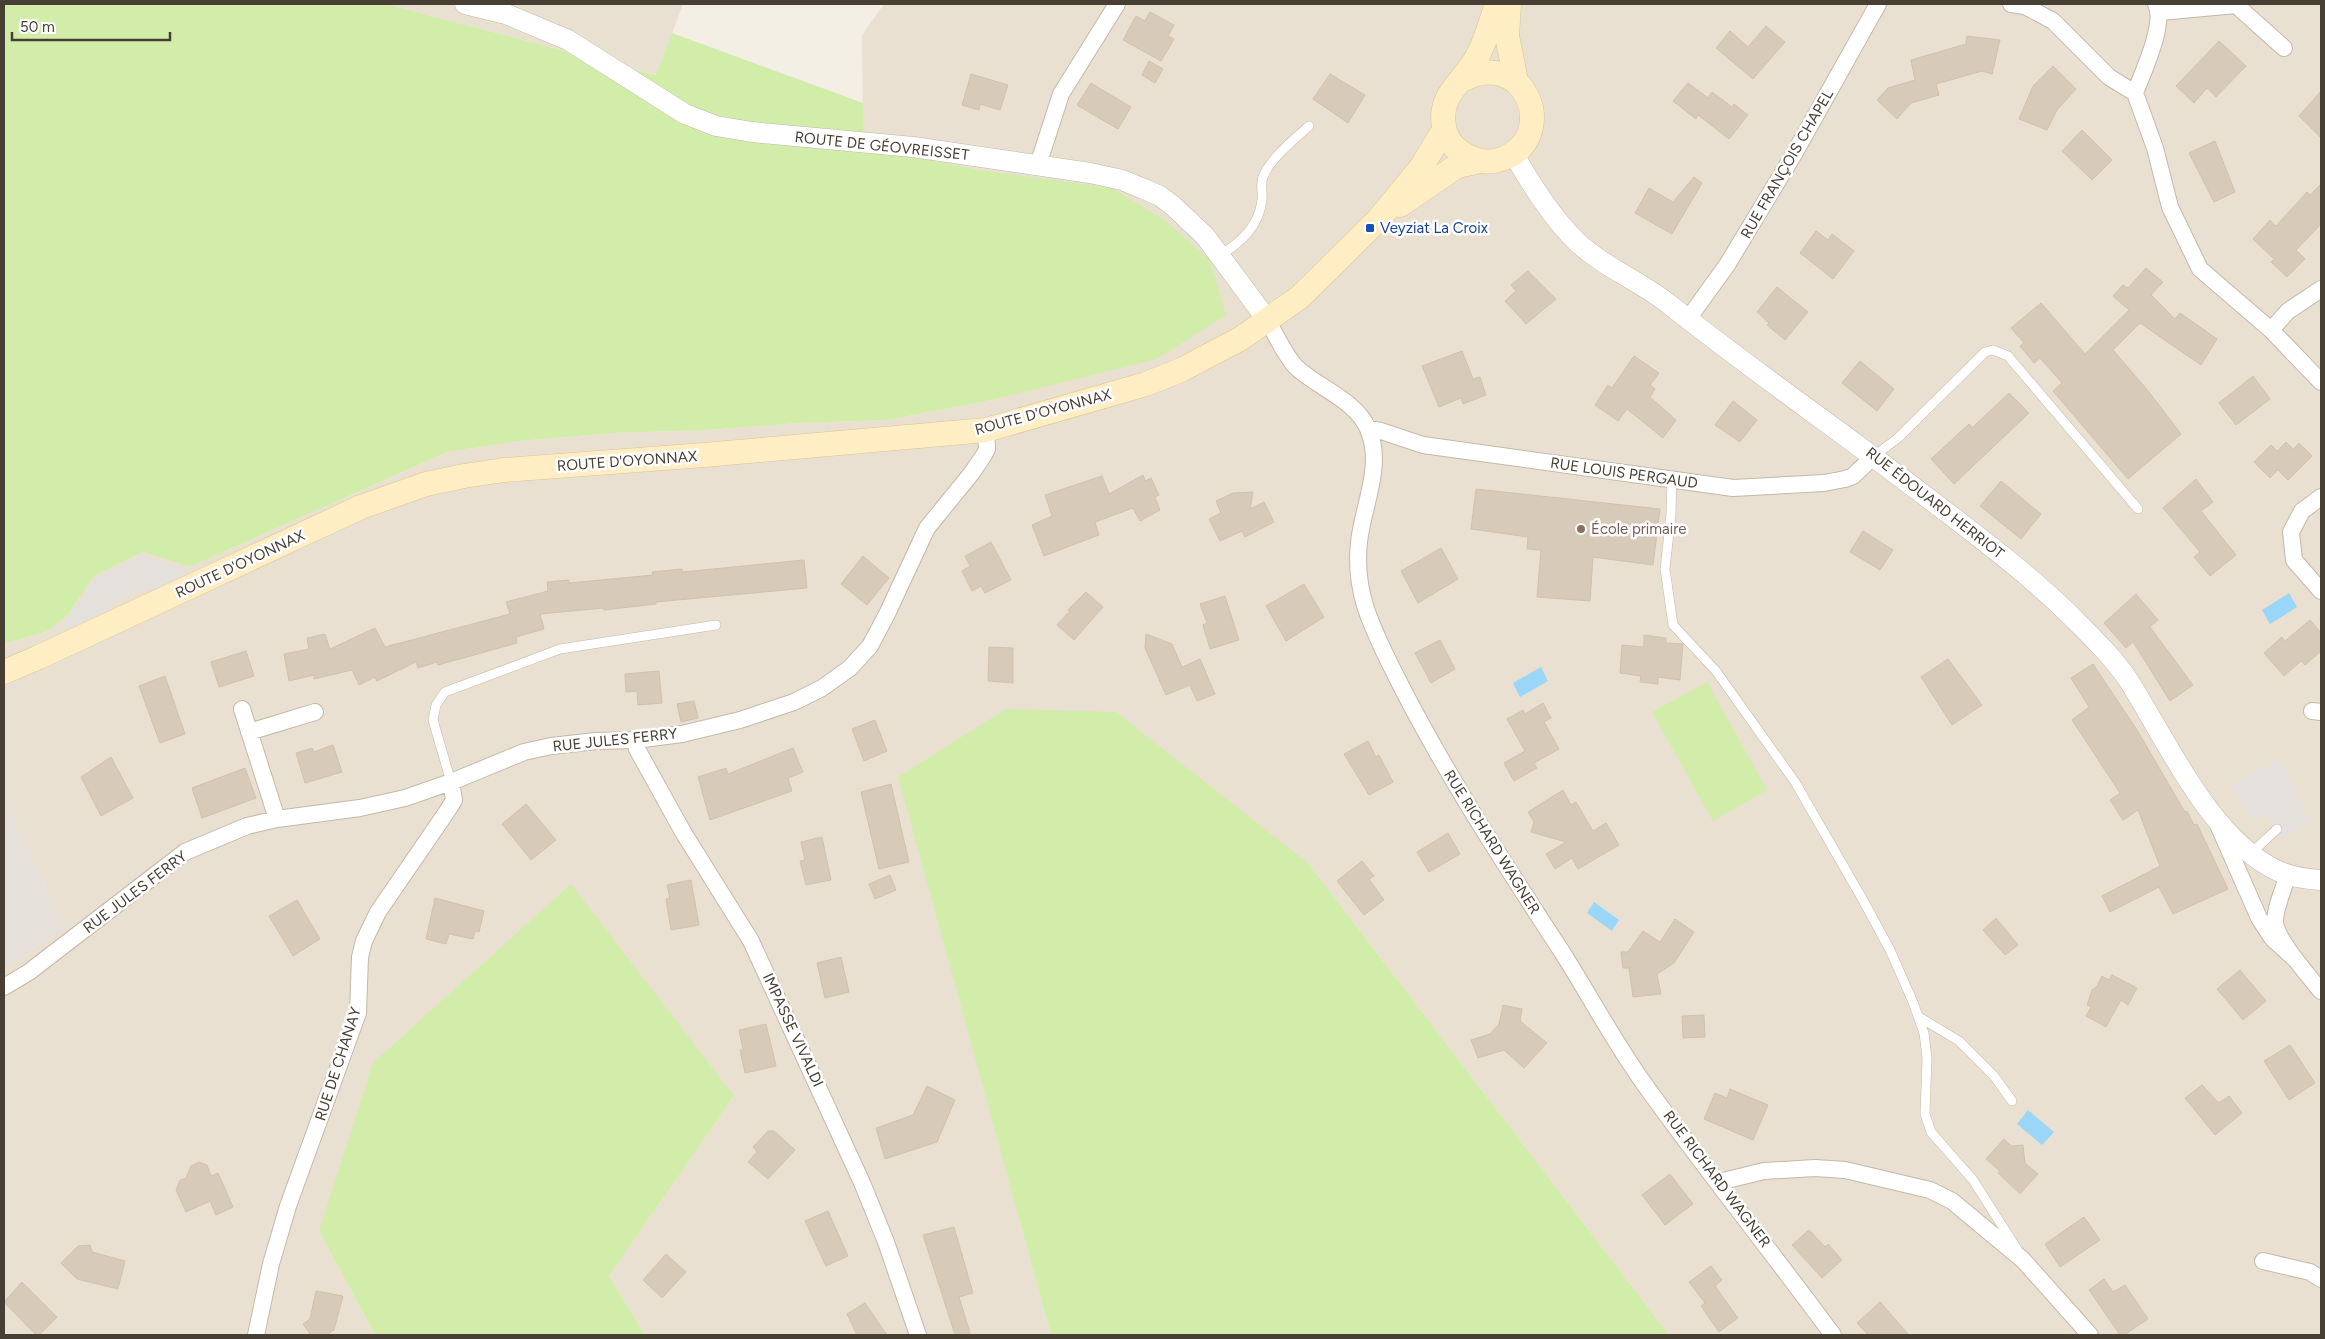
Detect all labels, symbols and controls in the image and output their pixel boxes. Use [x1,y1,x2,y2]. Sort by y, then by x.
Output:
scale bar [12,10,170,42]
text: 50 m [20,18,55,36]
street label: RUE FRANÇOIS CHAPEL [1737,86,1837,242]
street label: ROUTE DE GÉOVREISSET [794,128,971,164]
place label: Veyziat La Croix [1380,219,1488,237]
marker: Veyziat La Croix [1364,222,1376,234]
street label: ROUTE D'OYONNAX [973,385,1114,439]
street label: RUE ÉDOUARD HERRIOT [1862,443,2008,563]
street label: ROUTE D'OYONNAX [556,447,698,475]
street label: RUE LOUIS PERGAUD [1549,454,1699,492]
place label: École primaire [1591,520,1686,538]
marker: École primaire [1575,523,1587,535]
street label: ROUTE D'OYONNAX [173,526,308,602]
street label: RUE JULES FERRY [552,724,678,756]
street label: RUE RICHARD WAGNER [1440,767,1544,917]
street label: RUE JULES FERRY [80,847,190,937]
street label: IMPASSE VIVALDI [759,970,827,1090]
street label: RUE DE CHANAY [311,1005,365,1123]
street label: RUE RICHARD WAGNER [1660,1107,1774,1251]

